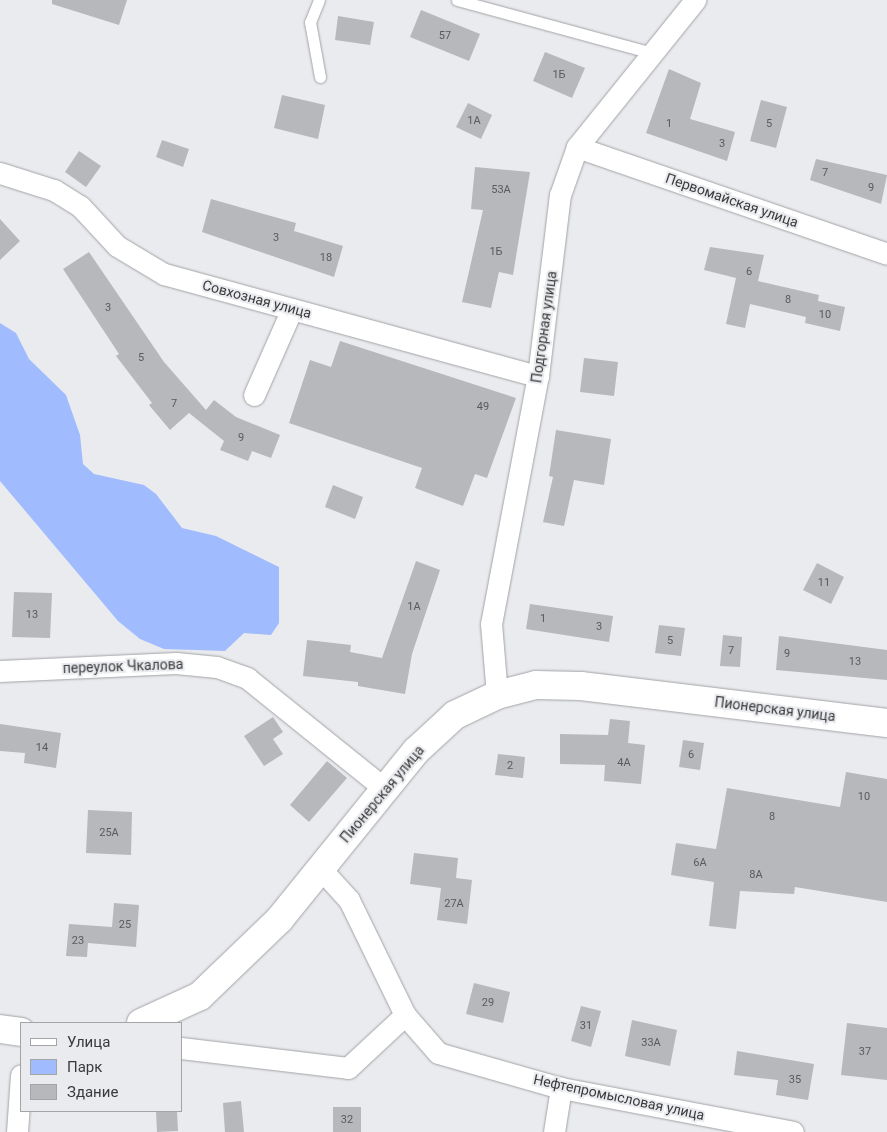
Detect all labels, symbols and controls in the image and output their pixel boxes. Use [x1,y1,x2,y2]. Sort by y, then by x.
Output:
house number: 57 [439,29,451,43]
house number: 1Б [552,68,566,82]
house number: 1А [467,114,481,128]
house number: 1 [666,117,672,131]
house number: 5 [766,117,772,131]
house number: 3 [719,137,725,151]
house number: 7 [822,166,828,180]
street label: Первомайская улица [663,169,801,231]
house number: 9 [868,181,874,195]
house number: 53А [491,183,511,197]
house number: 3 [273,231,279,245]
house number: 1Б [489,245,503,259]
house number: 18 [320,251,332,265]
house number: 6 [746,265,752,279]
street label: Подгорная улица [528,270,560,384]
street label: Совхозная улица [201,276,313,322]
house number: 8 [785,293,791,307]
house number: 3 [105,301,111,315]
house number: 10 [819,308,831,322]
house number: 5 [138,351,144,365]
house number: 7 [171,397,177,411]
house number: 49 [477,400,489,414]
house number: 9 [238,431,244,445]
house number: 11 [818,576,830,590]
house number: 1А [407,600,421,614]
house number: 13 [26,608,38,622]
house number: 1 [540,612,546,626]
house number: 3 [596,620,602,634]
house number: 5 [667,634,673,648]
house number: 7 [728,644,734,658]
house number: 9 [784,647,790,661]
house number: 13 [849,655,861,669]
street label: переулок Чкалова [62,656,184,676]
street label: Пионерская улица [714,693,836,725]
house number: 14 [36,741,48,755]
street label: Пионерская улица [337,742,427,846]
house number: 6 [688,748,694,762]
house number: 4А [617,756,631,770]
house number: 2 [507,759,513,773]
house number: 10 [858,790,870,804]
house number: 8 [769,810,775,824]
house number: 25А [99,826,119,840]
house number: 6А [693,856,707,870]
house number: 8А [749,868,763,882]
house number: 27А [444,897,464,911]
house number: 25 [119,918,131,932]
house number: 23 [72,934,84,948]
house number: 29 [482,996,494,1010]
house number: 31 [580,1019,592,1033]
legend [20,1022,182,1112]
text: Улица [67,1033,110,1051]
house number: 33А [641,1036,661,1050]
house number: 37 [859,1045,871,1059]
text: Парк [67,1058,102,1076]
street label: Нефтепромысловая улица [532,1071,706,1123]
house number: 35 [789,1073,801,1087]
text: Здание [67,1083,118,1101]
house number: 32 [341,1113,353,1127]

